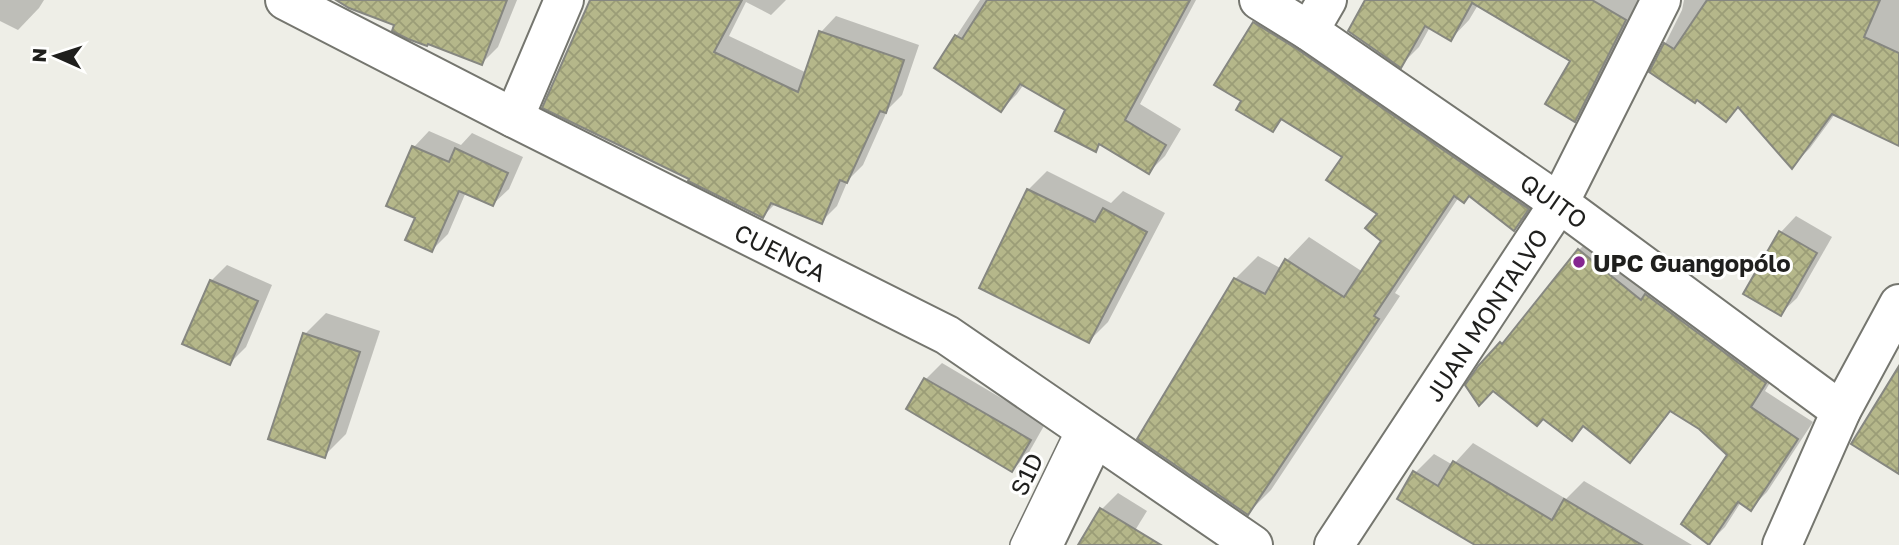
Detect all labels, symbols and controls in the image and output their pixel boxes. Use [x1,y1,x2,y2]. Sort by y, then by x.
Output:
north arrow [21,21,91,91]
text: N [27,47,50,63]
street label: QUITO [1516,167,1594,234]
street label: CUENCA [730,217,831,287]
street label: JUAN MONTALVO [1418,223,1553,406]
place label: UPC Guangopólo [1593,248,1791,277]
marker: UPC Guangopólo [1571,254,1587,270]
street label: S1D [1003,448,1049,500]

